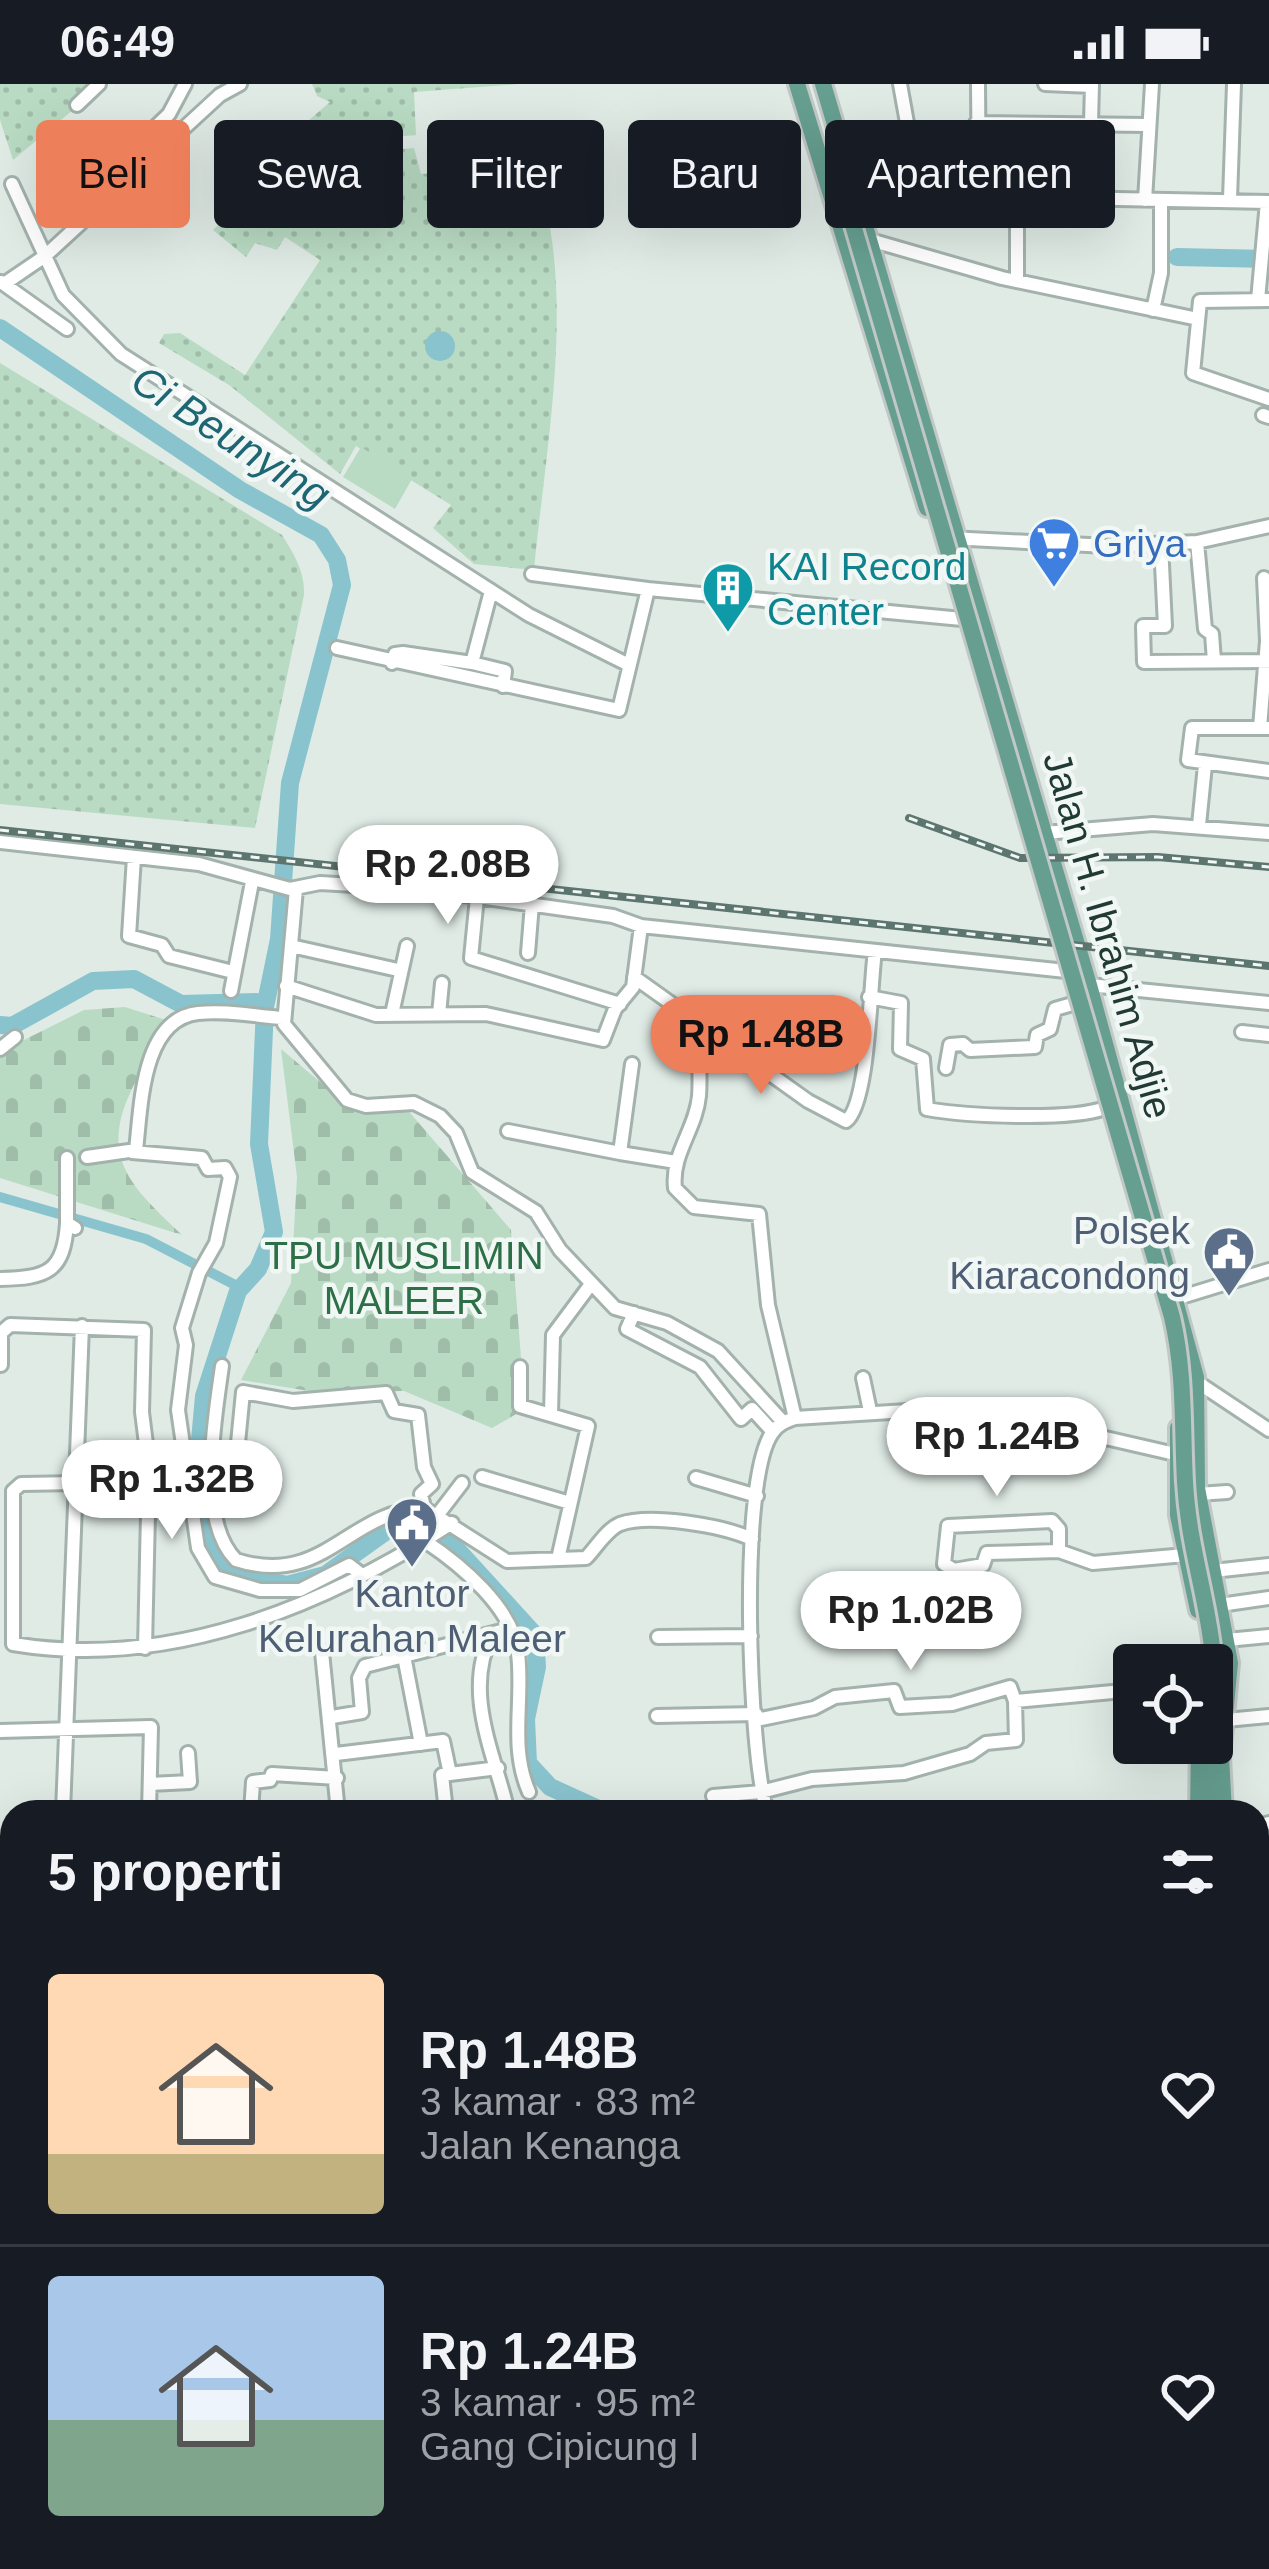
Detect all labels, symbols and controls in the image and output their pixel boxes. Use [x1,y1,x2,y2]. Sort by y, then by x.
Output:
text: 06:49 [60,16,175,67]
chip: Beli [36,120,190,228]
chip: Sewa [214,120,403,228]
chip: Filter [427,120,604,228]
chip: Baru [628,120,801,228]
chip: Apartemen [825,120,1115,228]
water label: Ci Beunying [123,356,339,518]
supermarket icon: Griya [1026,515,1082,589]
place label: Griya [1093,522,1186,565]
place label: KAI Record Center [767,545,966,633]
building icon: KAI Record Center [700,560,756,634]
street label: Jalan H. Ibrahim Adjie [1035,747,1181,1123]
pin: Rp 2.08B [324,825,572,927]
text: Rp 2.08B [365,842,531,885]
pin: Rp 1.48B [637,995,885,1097]
text: Rp 1.48B [678,1012,844,1055]
place label: Polsek Kiaracondong [949,1209,1190,1297]
public building icon: Polsek Kiaracondong [1201,1224,1257,1298]
park label: TPU MUSLIMIN MALEER [264,1234,544,1322]
pin: Rp 1.24B [873,1397,1121,1499]
text: Rp 1.24B [914,1414,1080,1457]
pin: Rp 1.32B [48,1440,296,1542]
text: Rp 1.32B [89,1457,255,1500]
public building icon: Kantor Kelurahan Maleer [384,1495,440,1569]
pin: Rp 1.02B [787,1571,1035,1673]
place label: Kantor Kelurahan Maleer [258,1572,566,1660]
text: Rp 1.02B [828,1588,994,1631]
map controls [1113,1644,1233,1764]
button: locate [1113,1644,1233,1764]
icon: filters [1155,1839,1221,1905]
text: 5 properti [48,1844,283,1901]
icon: home [144,2022,288,2166]
text: Rp 1.48B [420,2022,638,2079]
icon: heart [1155,2061,1221,2127]
text: 3 kamar · 83 m² [420,2080,695,2123]
text: Jalan Kenanga [420,2124,680,2167]
text: Rp 1.24B [420,2323,638,2380]
icon: home [144,2324,288,2468]
icon: heart [1155,2363,1221,2429]
text: 3 kamar · 95 m² [420,2381,695,2424]
text: Gang Cipicung I [420,2425,700,2468]

